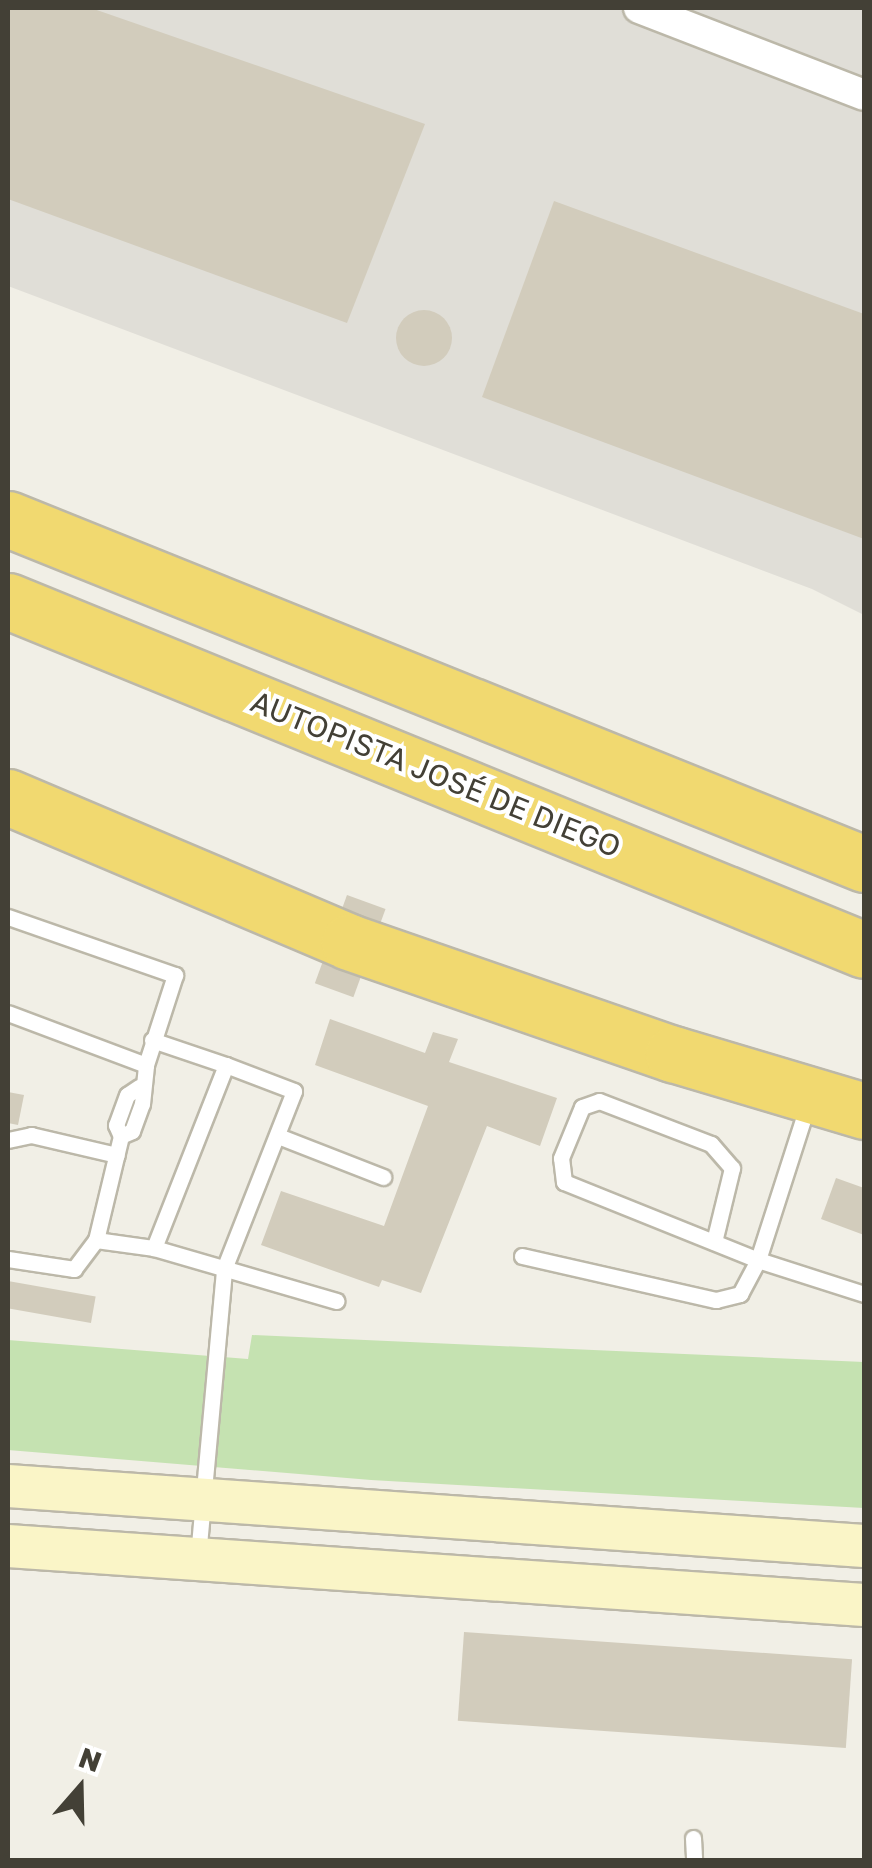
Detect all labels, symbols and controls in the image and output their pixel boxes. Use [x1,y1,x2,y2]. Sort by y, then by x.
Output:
street label: AUTOPISTA JOSÉ DE DIEGO [246,683,626,865]
north arrow [30,1738,130,1838]
text: N [75,1740,106,1778]

